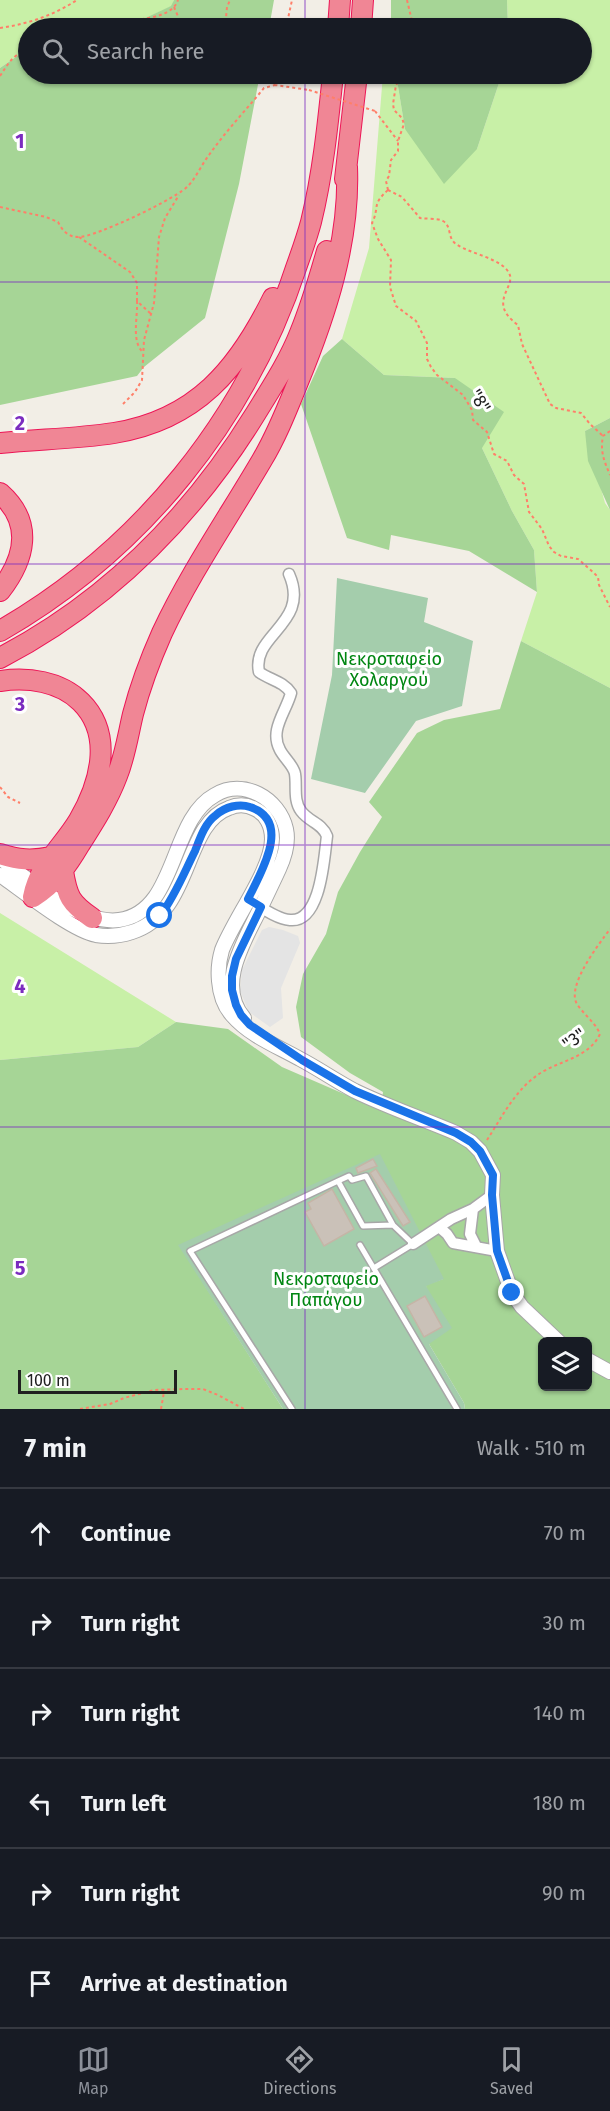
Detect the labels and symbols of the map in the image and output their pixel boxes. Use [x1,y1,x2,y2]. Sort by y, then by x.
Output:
text: 1 [15,129,25,153]
street label: "8" [464,385,496,417]
text: 2 [15,411,25,435]
park label: Νεκροταφείο Χολαργού [336,648,442,691]
text: 3 [14,692,25,716]
route start [146,902,172,928]
text: 4 [14,974,26,998]
street label: "3" [558,1023,590,1055]
text: 5 [15,1256,26,1280]
park label: Νεκροταφείο Παπάγου [273,1268,379,1311]
route end [498,1279,524,1305]
scale bar [18,1367,177,1394]

